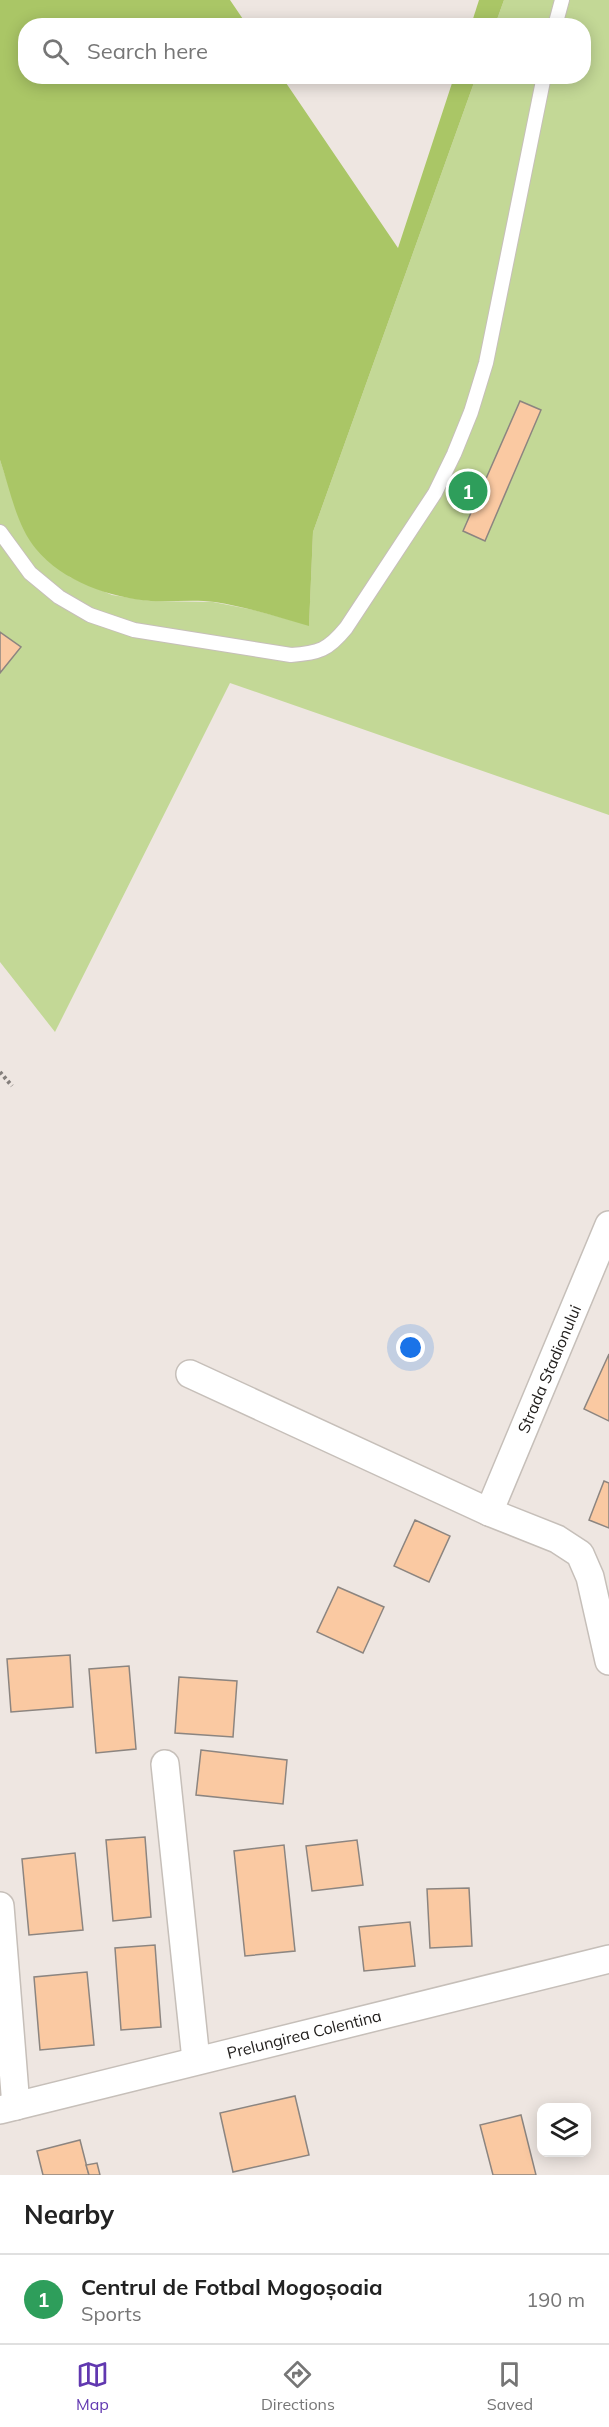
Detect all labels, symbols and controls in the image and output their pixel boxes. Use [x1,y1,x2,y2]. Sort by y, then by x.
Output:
search box [18,18,591,84]
icon: search [39,35,72,68]
text: Search here [87,37,208,65]
pin: 1 [448,468,488,514]
street label: Strada Stadionului [513,1302,585,1436]
your location [396,1333,425,1362]
street label: Prelungirea Colentina [225,2005,383,2063]
map controls [537,2103,591,2157]
button: layers [537,2103,591,2157]
text: Nearby [24,2198,114,2231]
text: Centrul de Fotbal Mogoșoaia [81,2273,383,2301]
text: 1 [38,2287,50,2312]
text: 190 m [526,2287,585,2312]
text: Sports [81,2301,142,2326]
tab: Map [76,2358,109,2414]
tab: Directions [261,2358,335,2414]
tab: Saved [487,2358,533,2414]

